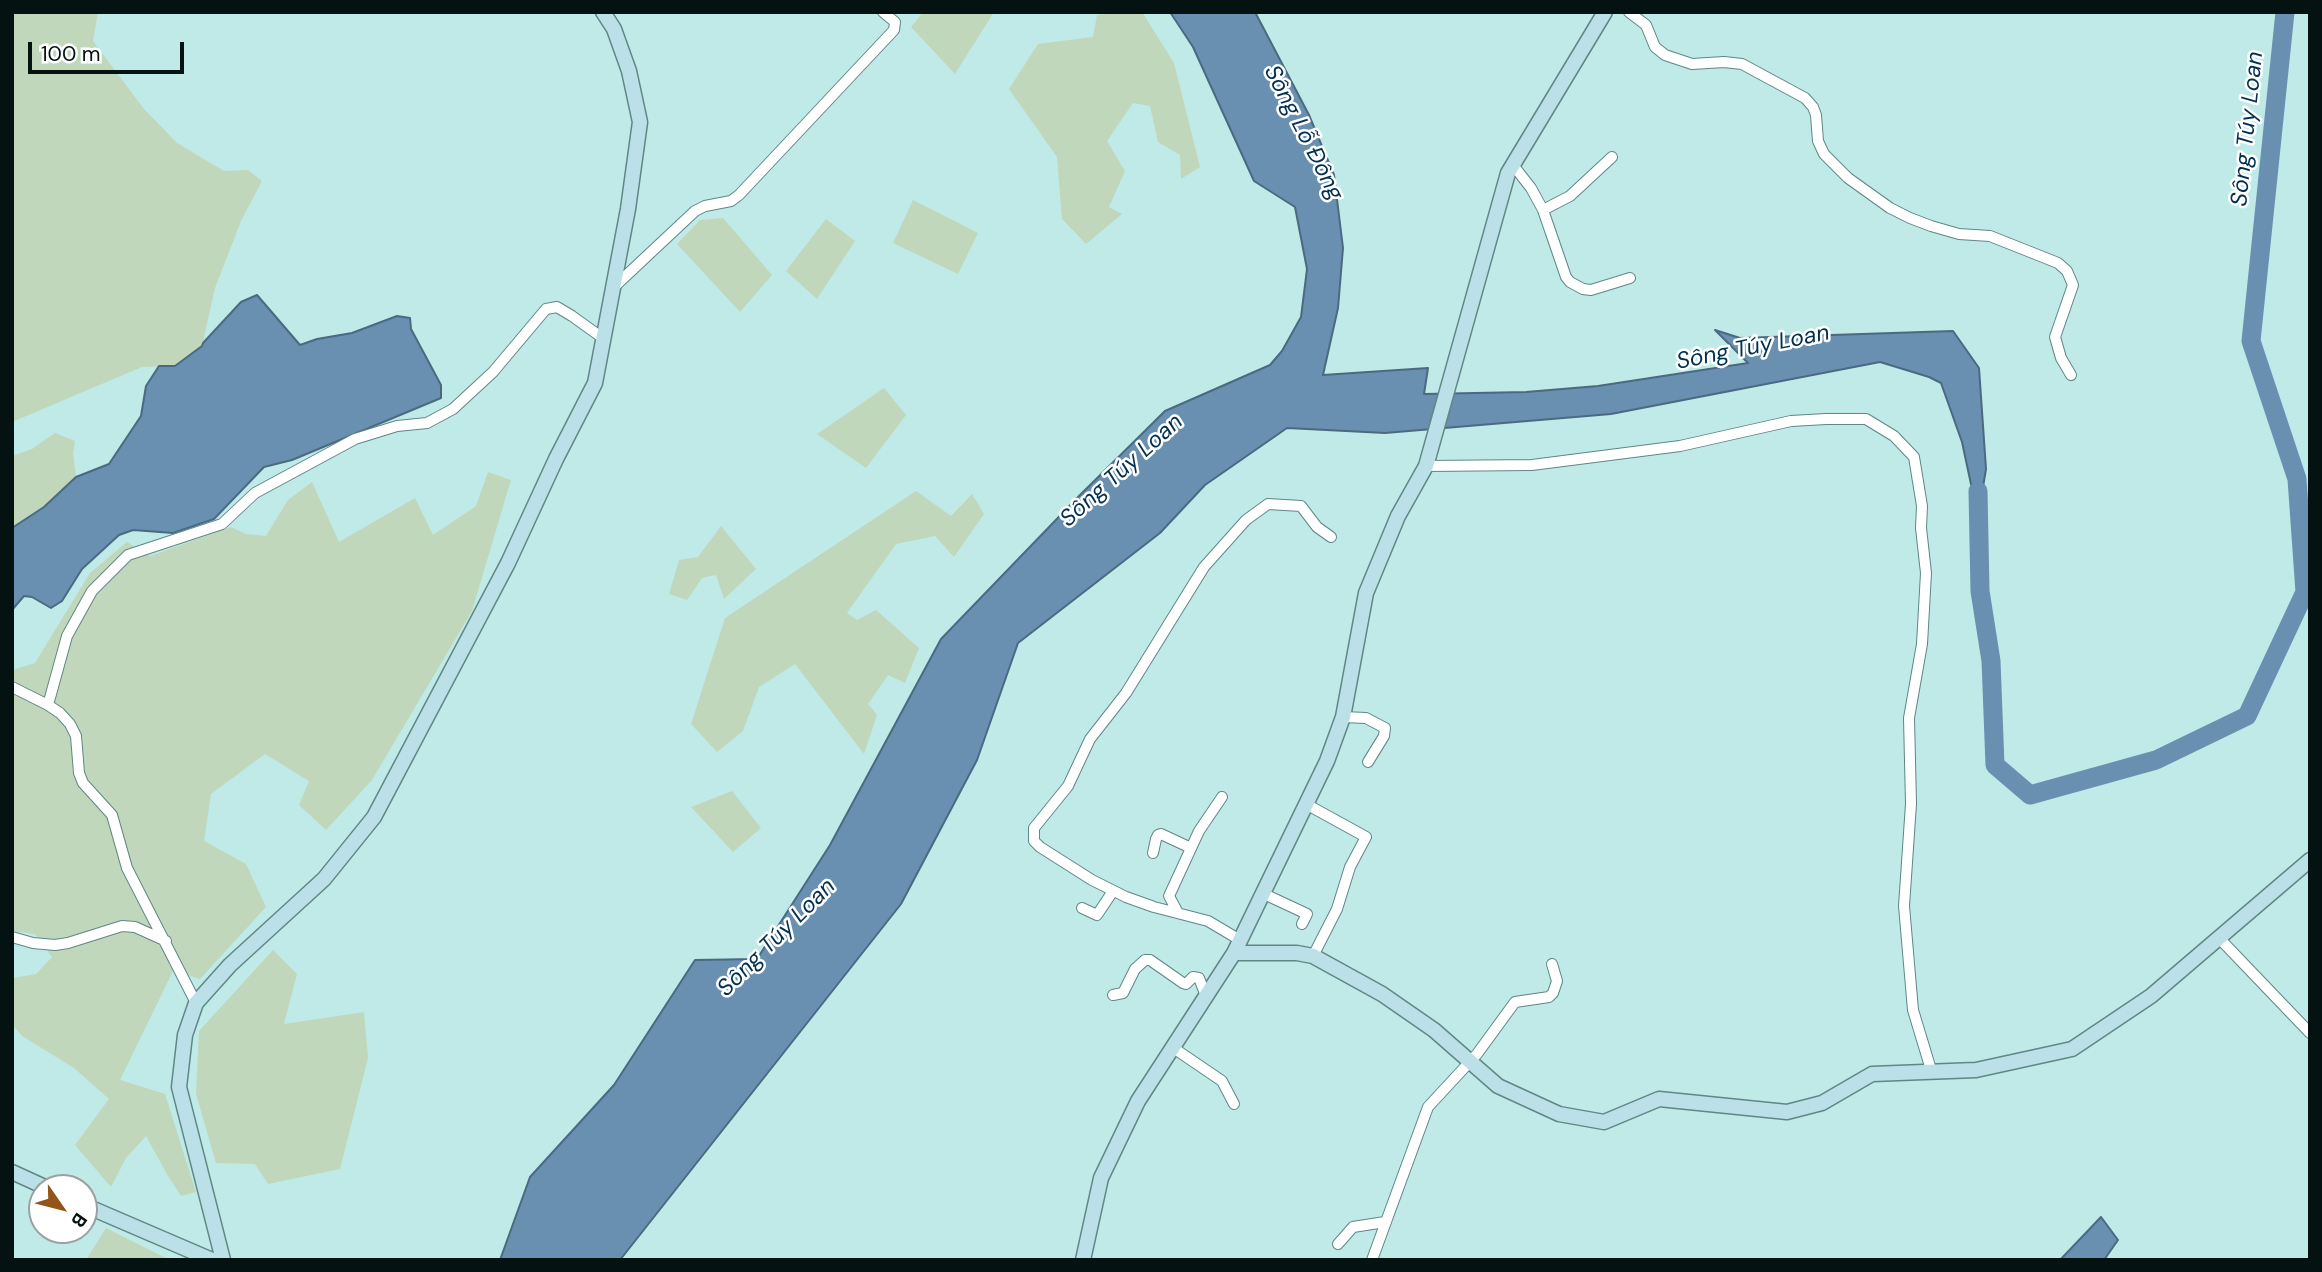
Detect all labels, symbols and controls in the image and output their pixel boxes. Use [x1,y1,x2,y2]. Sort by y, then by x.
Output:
scale bar [32,28,187,72]
text: 100 m [41,40,101,68]
water label: Sông Túy Loan [2226,50,2270,208]
water label: Sông Lỗ Đông [1257,61,1349,205]
water label: Sông Túy Loan [1674,320,1832,376]
water label: Sông Túy Loan [1055,409,1189,533]
water label: Sông Túy Loan [712,873,842,1003]
north arrow [28,1174,98,1244]
text: B [65,1208,93,1232]

